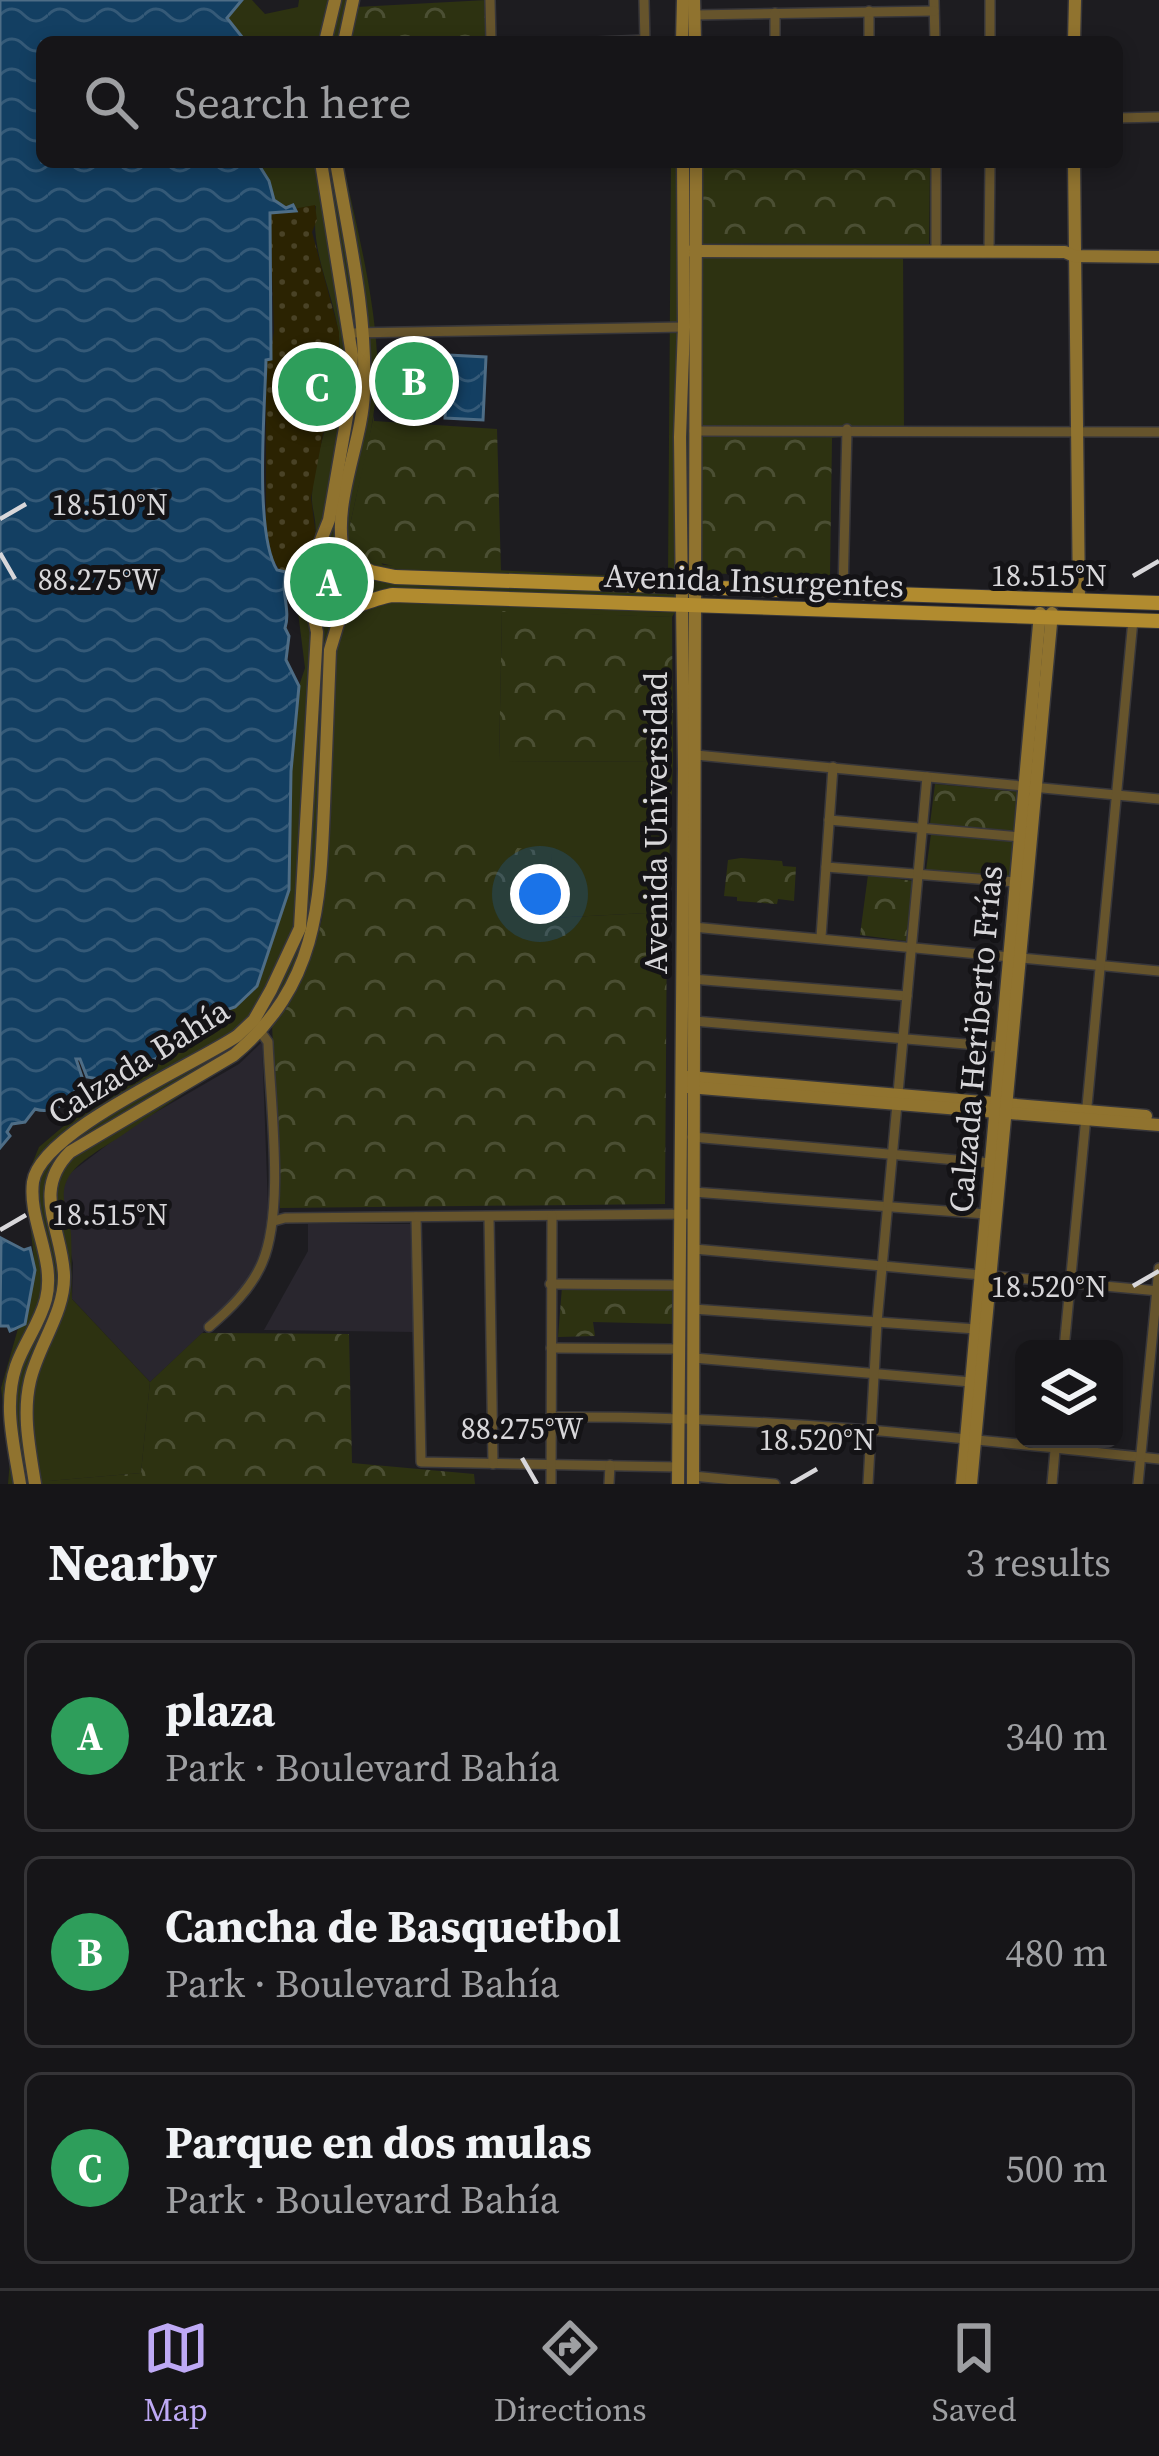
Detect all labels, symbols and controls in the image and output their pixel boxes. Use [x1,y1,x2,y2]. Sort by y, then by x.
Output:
search box [36,36,1123,168]
icon: search [78,69,144,135]
text: Search here [174,71,411,133]
pin: B [375,336,453,426]
pin: C [278,342,356,432]
text: 18.510°N [52,484,168,525]
pin: A [290,537,368,627]
street label: Avenida Insurgentes [603,553,905,608]
text: 18.515°N [991,555,1107,596]
text: 88.275°W [38,559,160,600]
street label: Avenida Universidad [633,672,678,974]
your location [510,864,570,924]
street label: Calzada Heriberto Frías [938,864,1013,1215]
street label: Calzada Bahía [39,988,238,1135]
text: 18.515°N [52,1194,168,1235]
text: 18.520°N [991,1266,1107,1307]
map controls [1015,1340,1123,1448]
button: layers [1015,1340,1123,1448]
text: 88.275°W [461,1408,583,1449]
text: 18.520°N [759,1419,875,1460]
text: Nearby [48,1527,217,1597]
text: 3 results [966,1536,1111,1589]
text: plaza [165,1679,275,1741]
text: A [77,1710,103,1763]
text: 340 m [1005,1710,1108,1763]
text: Park · Boulevard Bahía [165,1741,560,1794]
text: Cancha de Basquetbol [165,1895,621,1957]
text: B [77,1926,103,1979]
text: 480 m [1005,1926,1108,1979]
text: Park · Boulevard Bahía [165,1957,560,2010]
text: Parque en dos mulas [165,2111,592,2173]
text: C [78,2142,102,2195]
text: 500 m [1005,2142,1108,2195]
text: Park · Boulevard Bahía [165,2173,560,2226]
tab: Map [143,2315,209,2432]
tab: Directions [494,2315,647,2432]
tab: Saved [932,2315,1016,2432]

